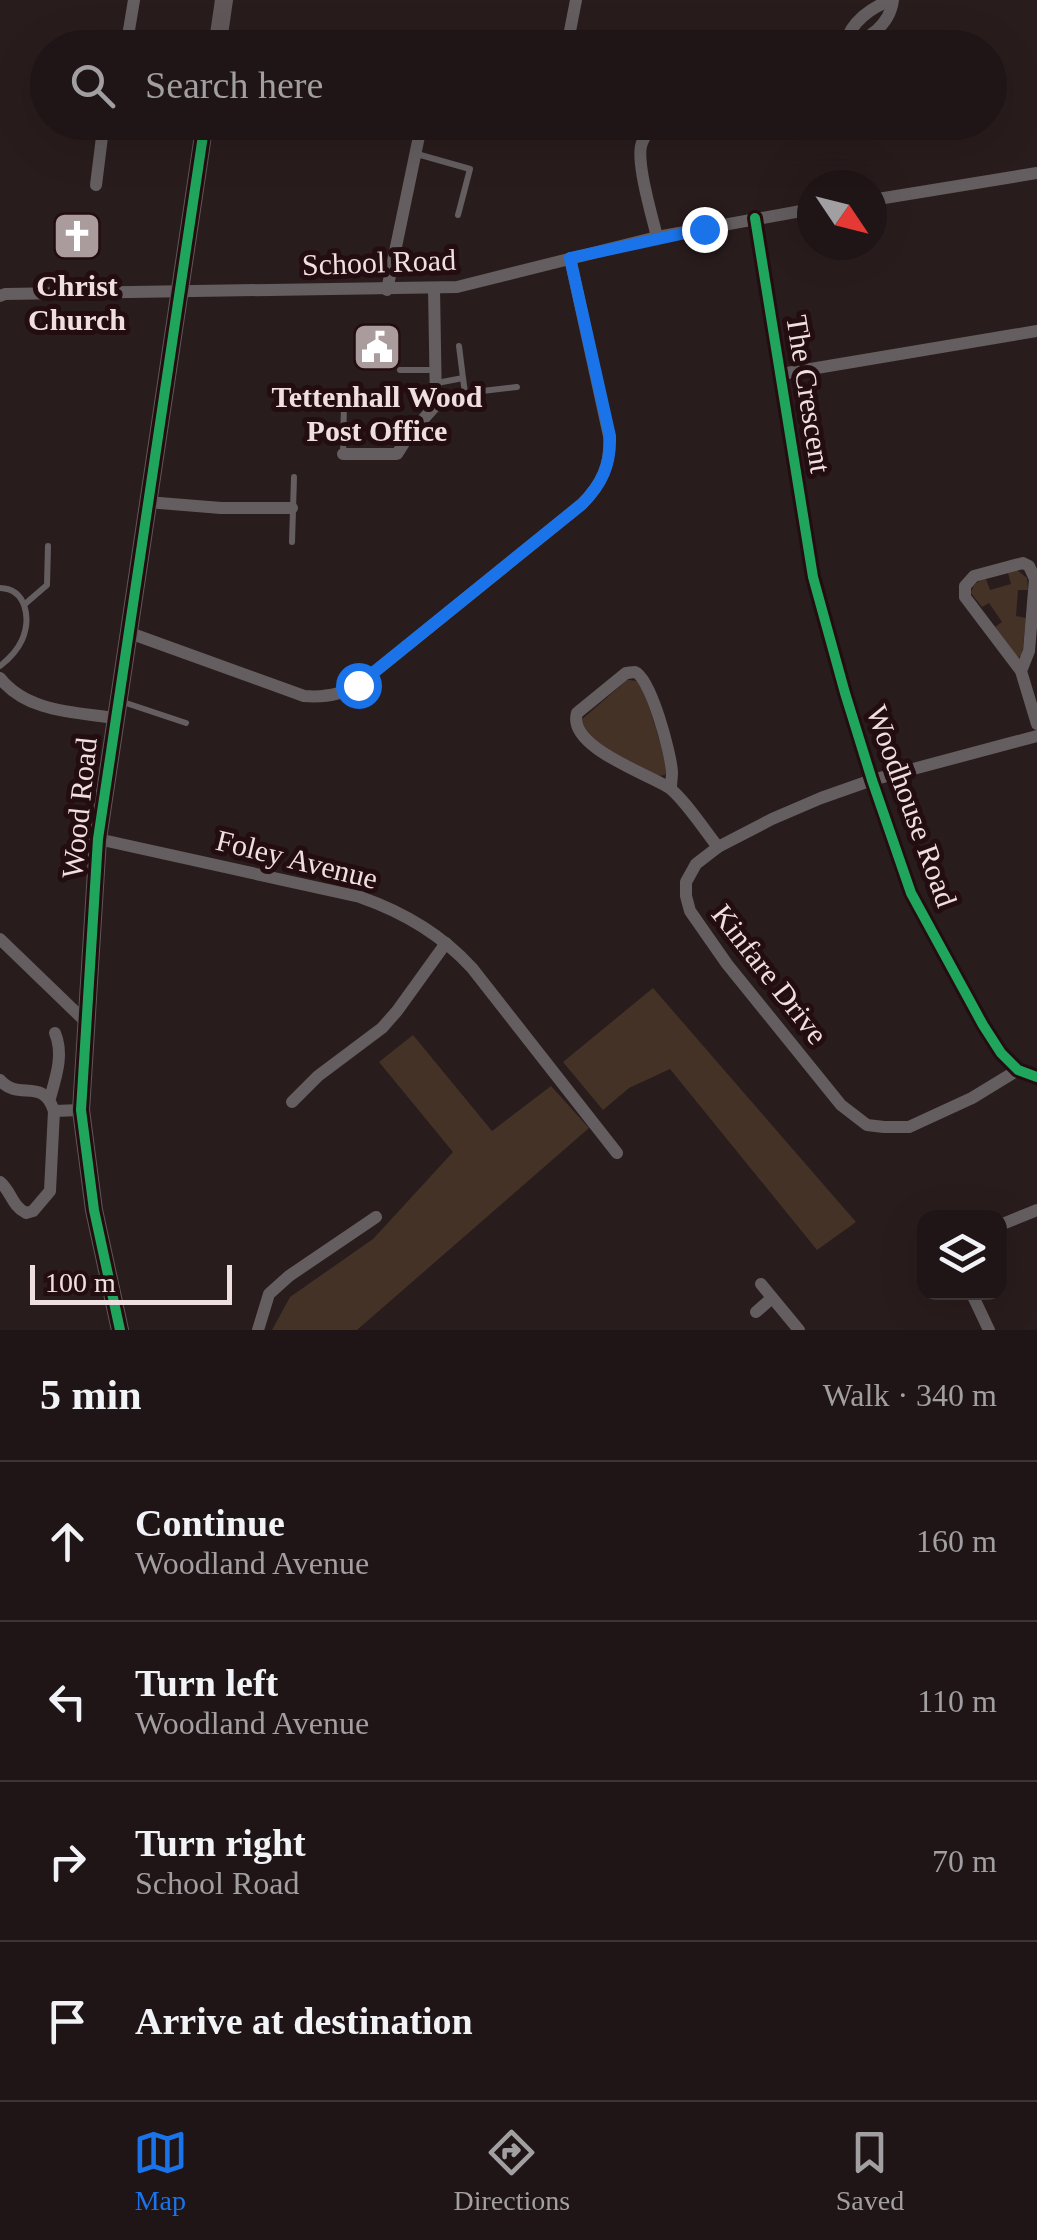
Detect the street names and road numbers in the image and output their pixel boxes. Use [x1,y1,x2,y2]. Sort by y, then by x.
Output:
street label: School Road [301,243,457,281]
street label: The Crescent [780,313,838,476]
street label: Woodhouse Road [860,701,964,911]
street label: Wood Road [55,736,103,880]
street label: Foley Avenue [213,823,381,895]
street label: Kinfare Drive [705,898,835,1050]

